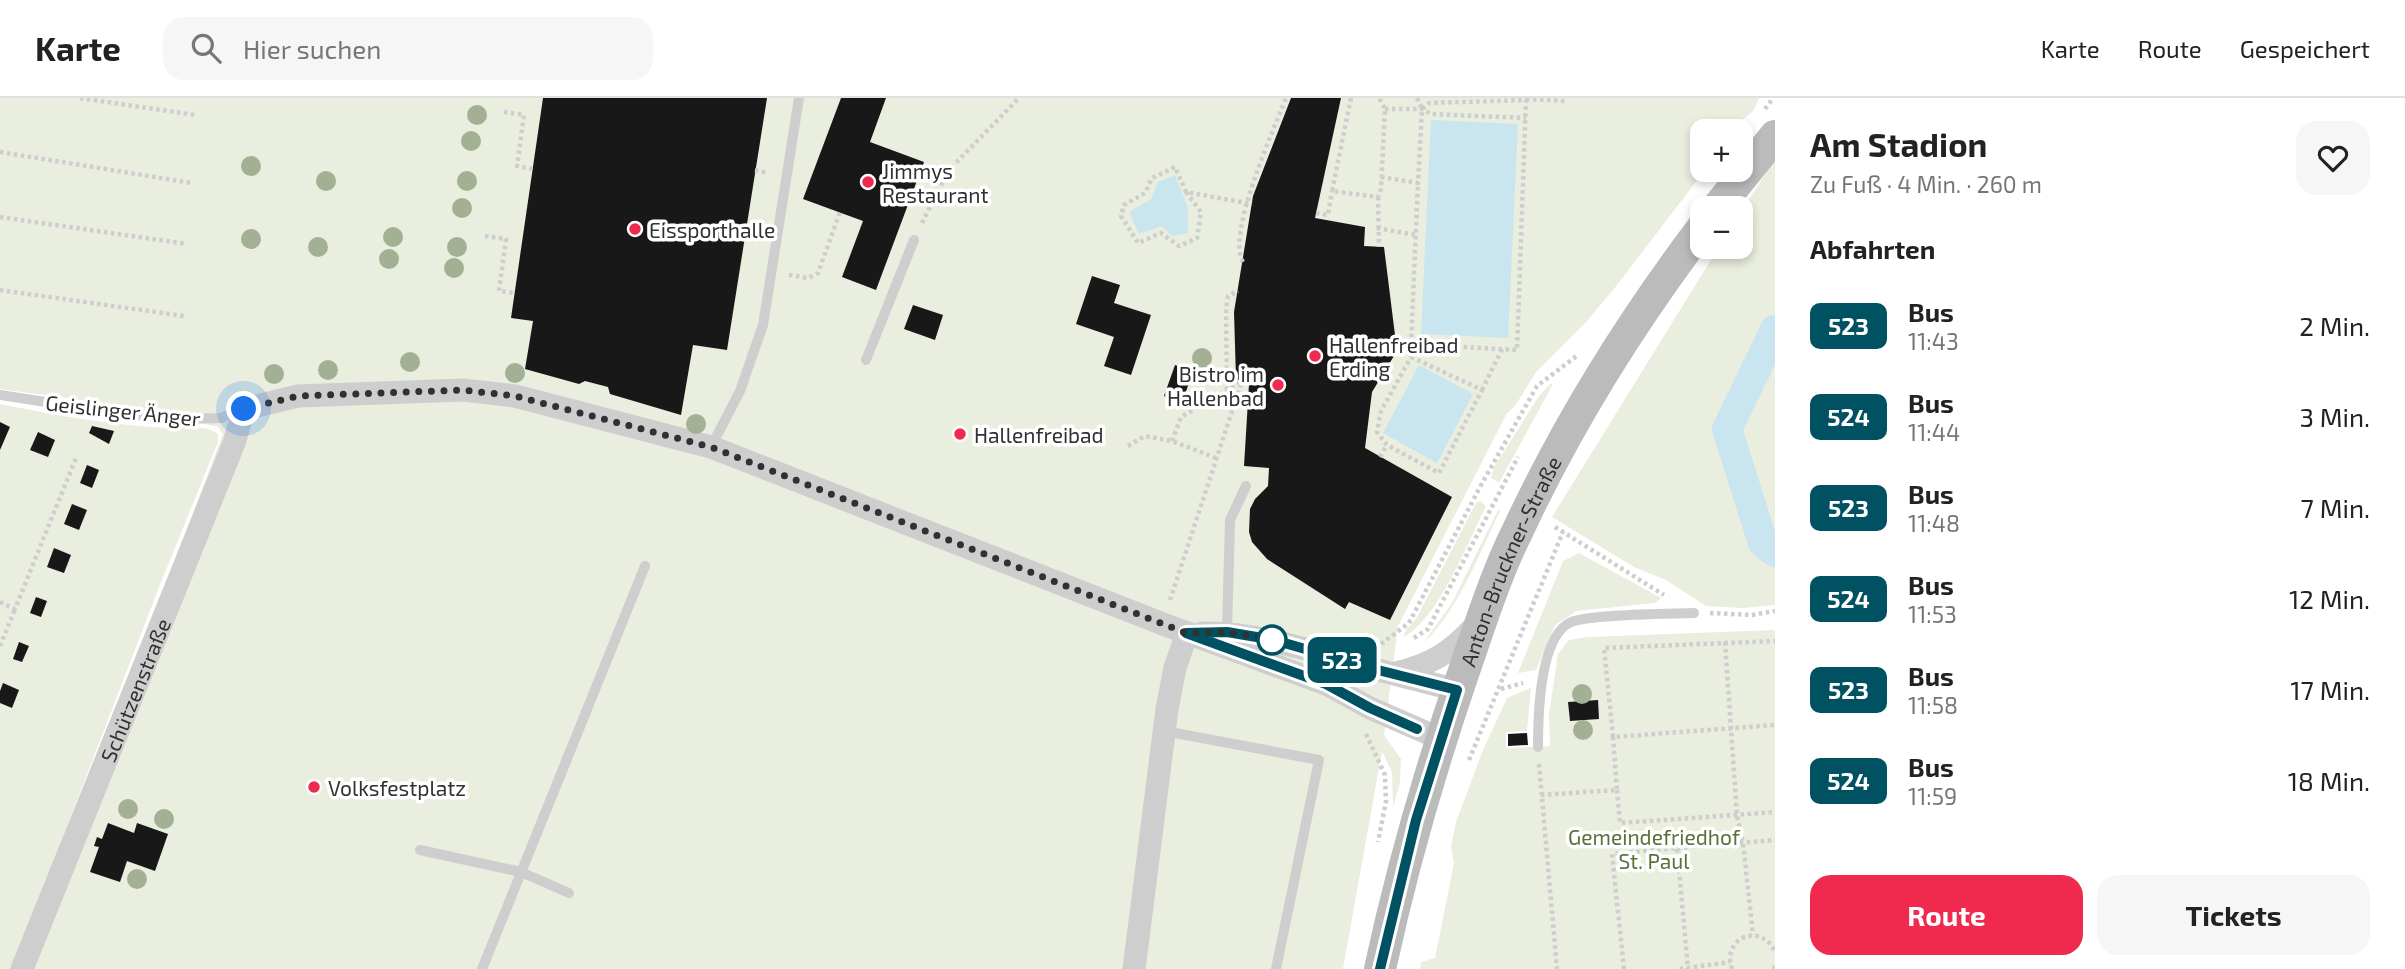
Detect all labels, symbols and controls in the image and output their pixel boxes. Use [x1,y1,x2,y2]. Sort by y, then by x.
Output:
search box [163,17,653,80]
text: Karte [35,28,121,68]
icon: search [187,29,225,67]
text: Hier suchen [243,33,381,64]
text: Karte [2041,34,2100,63]
text: Route [2138,34,2202,63]
text: Gespeichert [2240,34,2370,63]
map controls [1690,119,1753,259]
button: + [1690,119,1753,182]
button: heart [2296,121,2370,195]
text: Am Stadion [1810,124,1987,164]
place label: Jimmys Restaurant [882,158,988,207]
text: Zu Fuß · 4 Min. · 260 m [1810,170,2042,198]
marker: Jimmys Restaurant [860,174,876,190]
button: − [1690,196,1753,259]
place label: Eissporthalle [649,217,775,242]
marker: Eissporthalle [627,221,643,237]
text: Abfahrten [1810,233,1935,264]
text: Bus [1908,296,1954,327]
text: 2 Min. [2299,310,2370,341]
text: 523 [1828,311,1869,340]
text: 11:43 [1908,327,1959,355]
place label: Hallenfreibad Erding [1329,332,1459,381]
marker: Hallenfreibad Erding [1307,348,1323,364]
place label: Bistro im Hallenbad [1167,361,1264,410]
marker: Bistro im Hallenbad [1270,377,1286,393]
text: Bus [1908,387,1954,418]
street label: Geislinger Änger [44,389,202,431]
your location [226,391,261,426]
text: 3 Min. [2299,401,2370,432]
text: 524 [1827,402,1870,431]
text: 11:44 [1908,418,1960,446]
place label: Hallenfreibad [974,422,1104,447]
marker: Hallenfreibad [952,426,968,442]
street label: Anton-Bruckner-Straße [1454,451,1565,670]
text: Bus [1908,478,1954,509]
text: 7 Min. [2301,492,2370,523]
text: 523 [1828,493,1869,522]
text: 11:48 [1908,509,1960,537]
text: Bus [1908,569,1954,600]
text: 12 Min. [2289,583,2370,614]
text: 524 [1827,584,1870,613]
text: 11:53 [1908,600,1957,628]
street label: Schützenstraße [94,614,175,765]
unlabelled marker [1257,625,1287,655]
line badge: 523 [1302,637,1382,683]
text: 523 [1322,645,1362,674]
text: Bus [1908,660,1954,691]
text: 17 Min. [2290,674,2370,705]
text: 523 [1828,675,1869,704]
text: 11:58 [1908,691,1958,719]
text: Bus [1908,751,1954,782]
text: 18 Min. [2288,765,2370,796]
text: 524 [1827,766,1870,795]
place label: Volksfestplatz [328,775,466,800]
marker: Volksfestplatz [306,779,322,795]
text: 11:59 [1908,782,1957,810]
park label: Gemeindefriedhof St. Paul [1568,824,1741,873]
button: Route [1810,875,2083,955]
button: Tickets [2097,875,2370,955]

